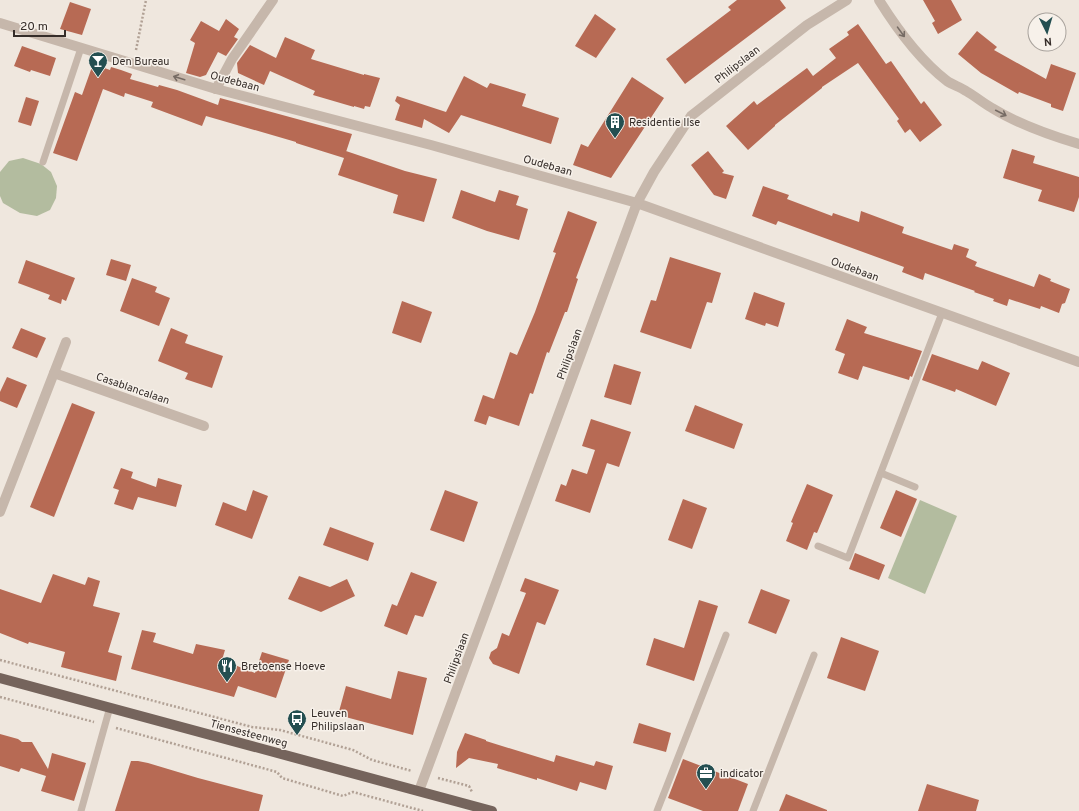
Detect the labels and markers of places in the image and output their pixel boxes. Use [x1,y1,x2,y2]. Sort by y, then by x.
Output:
bar icon: Den Bureau [87,50,109,78]
place label: Den Bureau [112,55,170,69]
building icon: Residentie Ilse [604,111,626,139]
place label: Residentie Ilse [629,116,700,130]
restaurant icon: Bretoense Hoeve [216,655,238,683]
place label: Bretoense Hoeve [241,660,325,674]
place label: Leuven Philipslaan [311,707,365,734]
bus stop icon: Leuven Philipslaan [286,708,308,736]
office icon: indicator [695,762,717,790]
place label: indicator [720,767,764,781]

